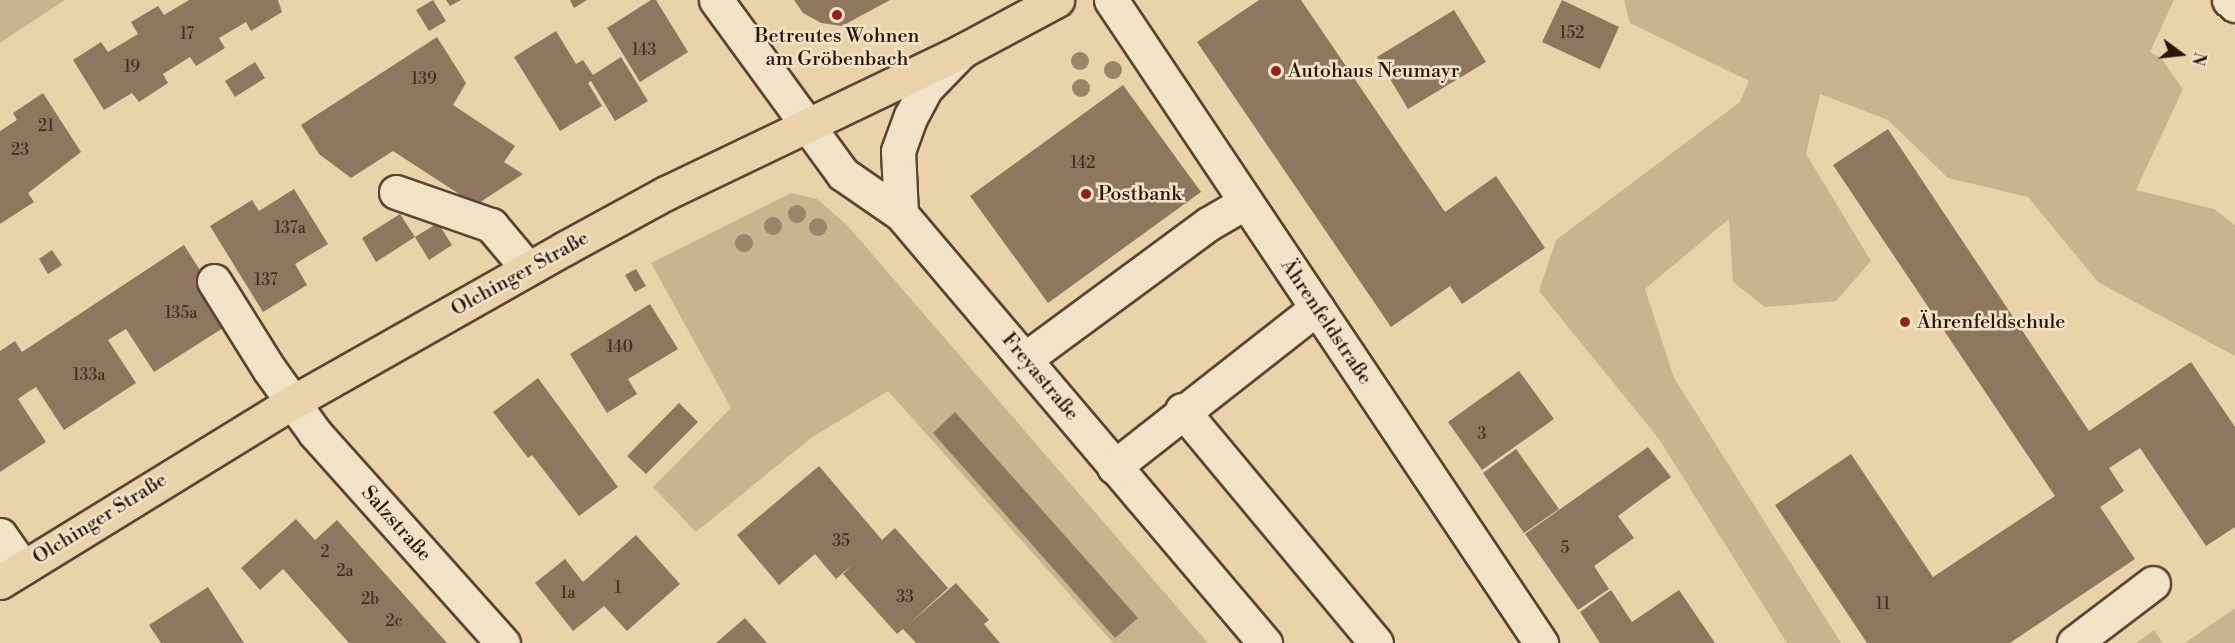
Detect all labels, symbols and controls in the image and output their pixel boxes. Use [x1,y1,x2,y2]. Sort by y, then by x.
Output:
marker: Betreutes Wohnen am Gröbenbach [830,8,844,22]
house number: 152 [1560,23,1584,43]
house number: 17 [180,24,194,44]
place label: Betreutes Wohnen am Gröbenbach [755,24,919,71]
north arrow [2151,24,2211,84]
house number: 143 [632,40,656,60]
text: N [2187,50,2210,67]
house number: 19 [124,57,140,77]
place label: Autohaus Neumayr [1288,59,1459,83]
marker: Autohaus Neumayr [1269,64,1283,78]
house number: 139 [411,69,437,89]
house number: 21 [38,116,54,136]
house number: 23 [11,140,29,160]
house number: 142 [1071,153,1095,173]
place label: Postbank [1098,182,1182,206]
marker: Postbank [1079,187,1093,201]
house number: 137a [274,218,306,238]
street label: Olchinger Straße [447,226,593,322]
street label: Ährenfeldstraße [1275,255,1377,389]
house number: 137 [254,270,278,290]
house number: 135a [165,303,197,323]
place label: Ährenfeldschule [1917,310,2065,334]
marker: Ährenfeldschule [1898,315,1912,329]
street label: Freyastraße [996,328,1084,426]
house number: 140 [607,337,633,357]
house number: 133a [73,365,105,385]
house number: 3 [1478,424,1486,444]
street label: Olchinger Straße [29,468,171,570]
street label: Salzstraße [356,481,436,567]
house number: 35 [832,531,850,551]
house number: 5 [1561,538,1569,558]
house number: 2 [320,542,330,562]
house number: 2a [336,561,354,581]
house number: 1 [615,578,621,598]
house number: 1a [561,583,575,603]
house number: 33 [896,587,914,607]
house number: 2b [361,589,379,609]
house number: 11 [1876,594,1890,614]
house number: 2c [385,611,403,631]

